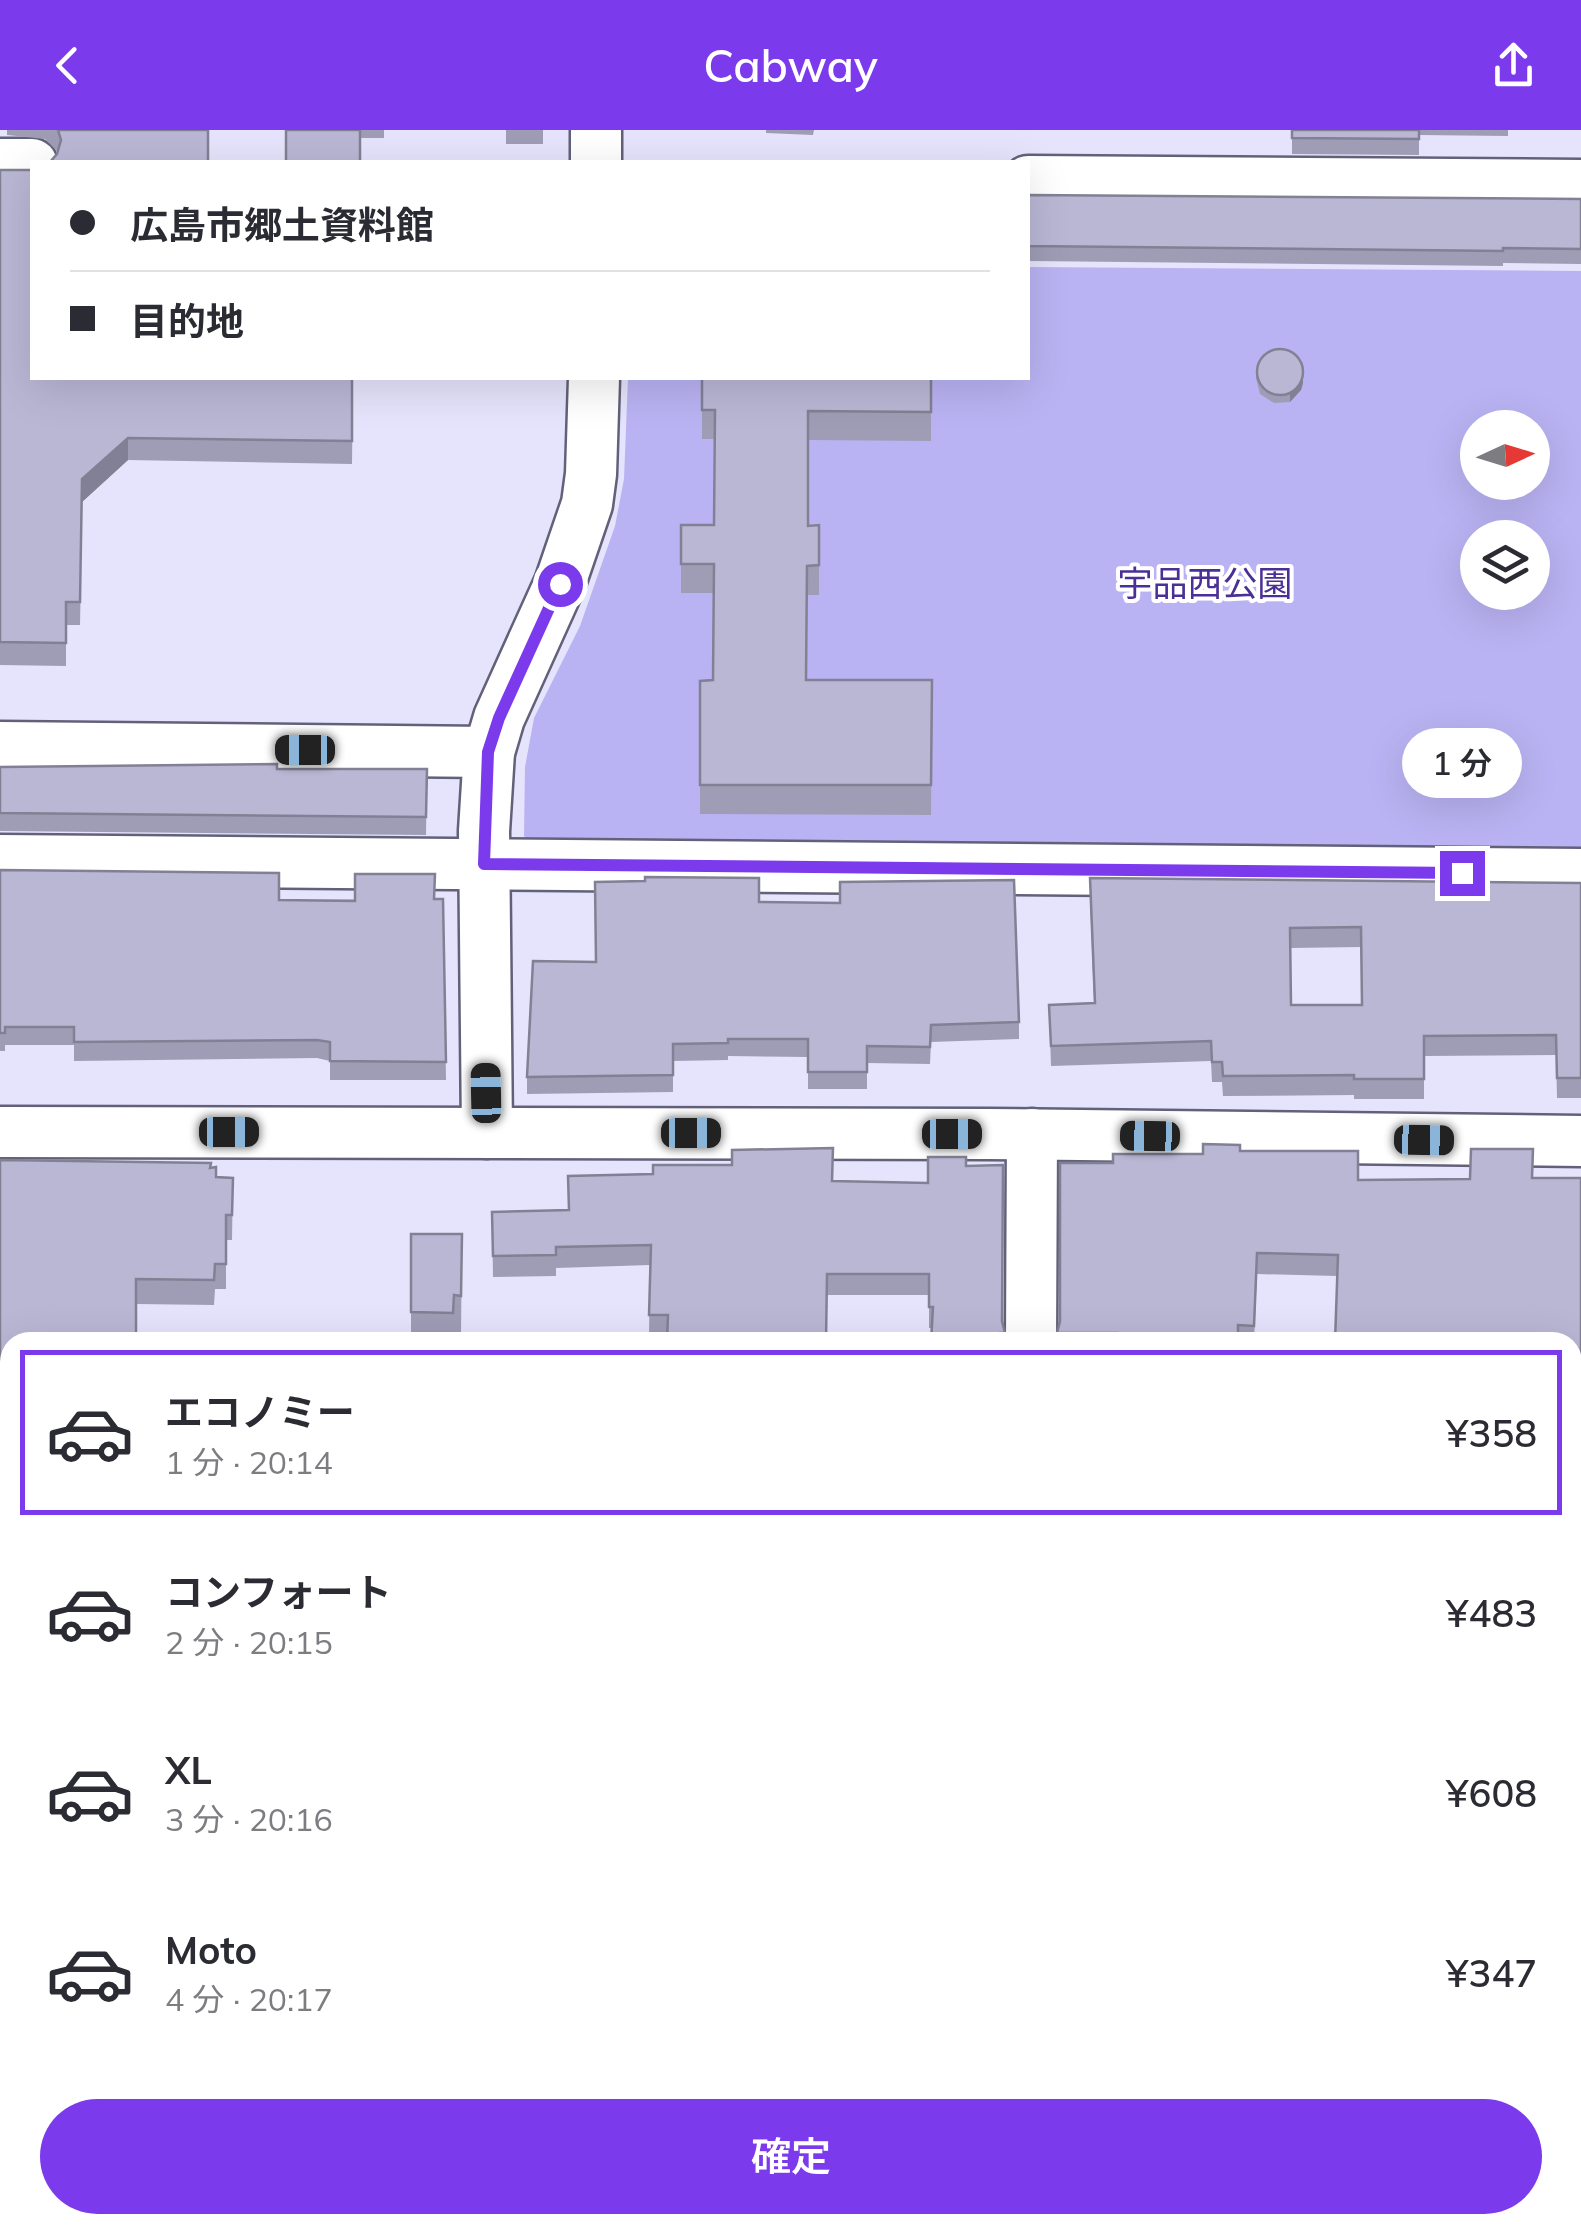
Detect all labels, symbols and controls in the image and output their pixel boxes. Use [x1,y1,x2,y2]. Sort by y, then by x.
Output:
text: Cabway [703,37,878,93]
icon: back [40,38,95,93]
icon: share [1486,38,1541,93]
text: 広島市郷土資料館 [130,201,434,249]
text: 目的地 [130,297,244,345]
north arrow [1460,410,1550,500]
map controls [1460,410,1550,610]
button: layers [1460,520,1550,610]
park label: 宇品西公園 [1117,561,1293,605]
route start [538,562,583,607]
callout: 1 分 [1402,728,1522,798]
car [275,735,335,765]
text: 1 分 [1432,743,1492,783]
route end [1440,851,1485,896]
car [470,1063,502,1123]
car [199,1117,259,1147]
car [661,1118,721,1148]
car [922,1119,982,1149]
car [1120,1120,1180,1152]
car [1394,1124,1454,1156]
icon: car [45,1388,135,1478]
text: エコノミー [165,1388,355,1436]
text: ¥358 [1446,1409,1537,1457]
text: 1 分 · 20:14 [165,1442,333,1482]
icon: car [45,1568,135,1658]
text: コンフォート [165,1568,392,1616]
text: ¥483 [1446,1589,1537,1637]
text: 2 分 · 20:15 [165,1622,333,1662]
text: XL [165,1746,212,1794]
icon: car [45,1748,135,1838]
text: ¥608 [1446,1769,1537,1817]
text: 3 分 · 20:16 [165,1799,333,1839]
text: Moto [165,1926,257,1974]
icon: car [45,1928,135,2018]
text: ¥347 [1446,1949,1537,1997]
text: 4 分 · 20:17 [165,1979,333,2019]
button: 確定 [40,2099,1542,2214]

